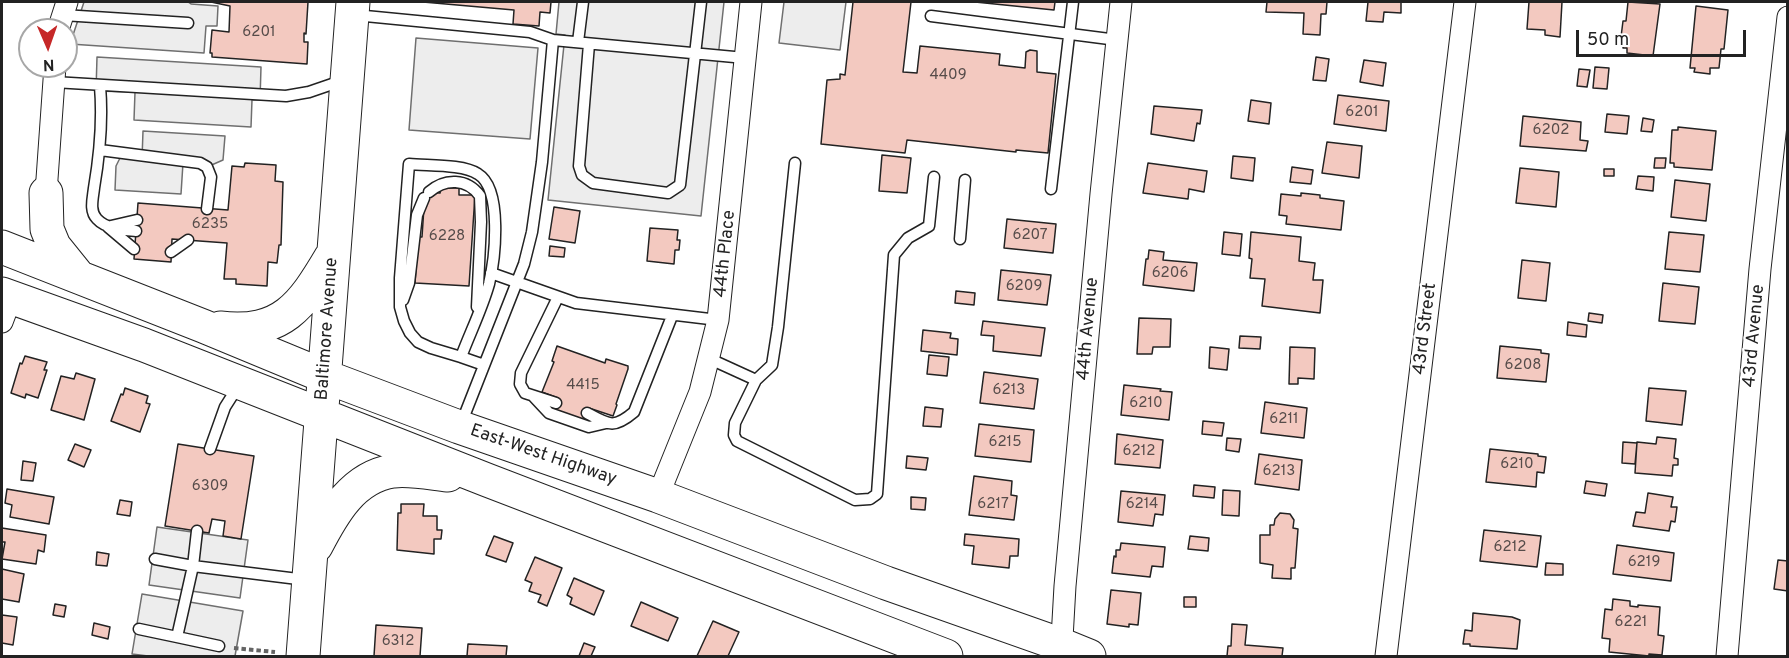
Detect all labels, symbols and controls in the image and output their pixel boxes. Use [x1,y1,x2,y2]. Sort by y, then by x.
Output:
north arrow [18,18,78,78]
scale bar [1579,18,1748,56]
house number: 6201 [242,24,276,42]
text: 50 m [1587,29,1629,52]
text: N [42,54,55,74]
house number: 4409 [929,67,967,85]
house number: 6201 [1345,104,1379,122]
house number: 6202 [1533,122,1569,140]
street label: 44th Place [711,209,741,299]
house number: 6235 [192,216,228,234]
house number: 6207 [1012,227,1048,245]
house number: 6228 [429,228,465,246]
street label: Baltimore Avenue [312,257,344,401]
house number: 6206 [1152,265,1188,283]
street label: 44th Avenue [1074,277,1104,381]
house number: 6209 [1006,278,1042,296]
street label: 43rd Street [1410,282,1442,376]
street label: 43rd Avenue [1740,284,1770,388]
house number: 6208 [1505,357,1541,375]
house number: 4415 [566,377,600,395]
house number: 6213 [993,382,1025,400]
house number: 6210 [1129,395,1163,413]
house number: 6211 [1269,411,1299,429]
street label: East-West Highway [467,421,619,491]
house number: 6215 [988,434,1022,452]
house number: 6212 [1123,443,1155,461]
house number: 6210 [1500,456,1534,474]
house number: 6213 [1263,463,1295,481]
house number: 6309 [192,478,228,496]
house number: 6217 [977,496,1009,514]
house number: 6214 [1126,496,1158,514]
house number: 6212 [1494,539,1526,557]
house number: 6219 [1628,554,1660,572]
house number: 6221 [1615,614,1647,632]
house number: 6312 [382,633,414,651]

